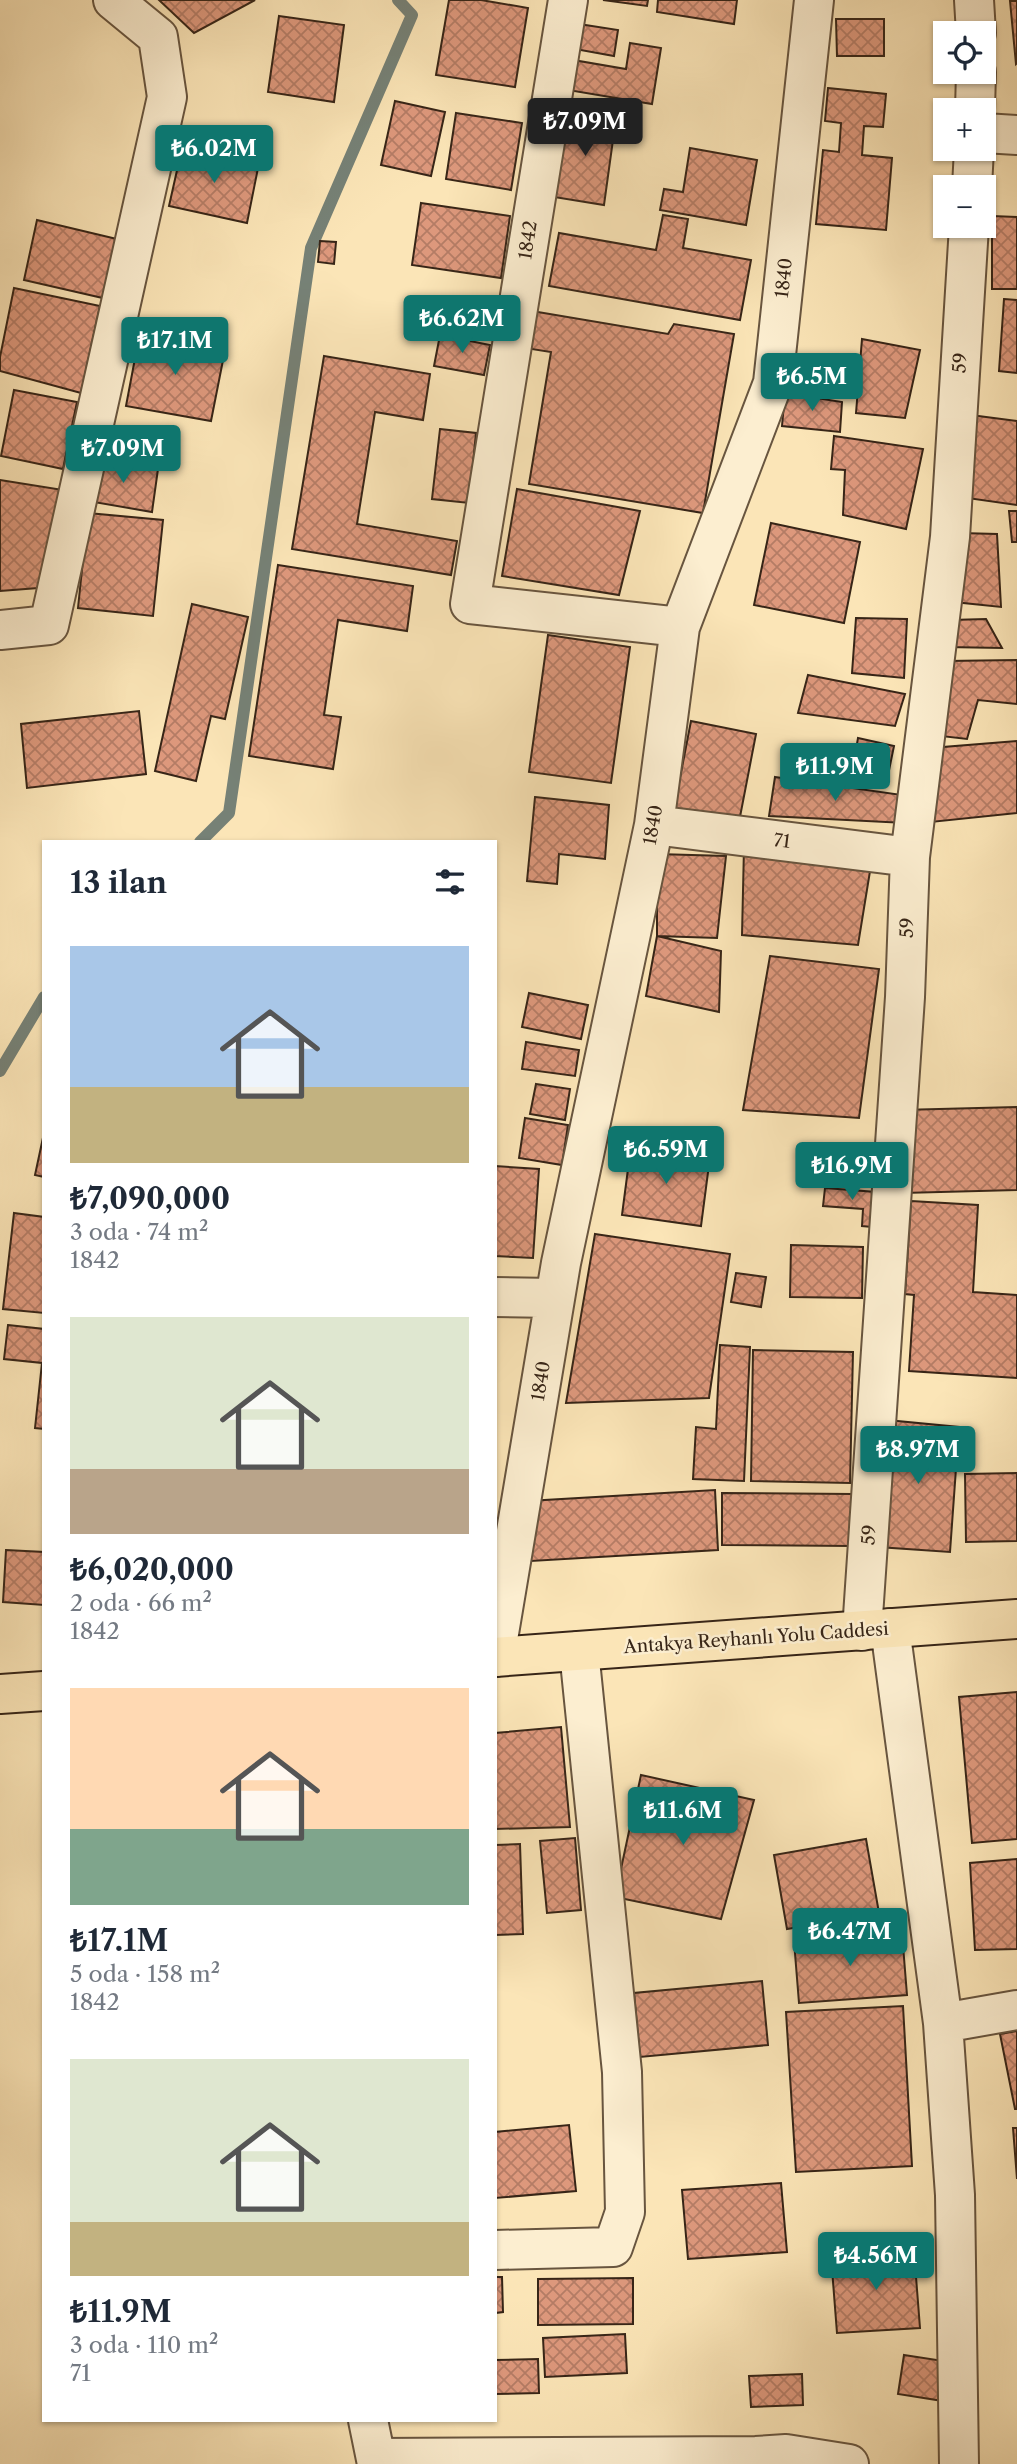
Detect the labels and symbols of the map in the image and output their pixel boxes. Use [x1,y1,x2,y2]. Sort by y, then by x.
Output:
pin: ₺7.09M [528,99,642,158]
pin: ₺6.02M [157,125,271,185]
street label: 1842 [514,219,542,261]
street label: 1840 [771,257,797,299]
pin: ₺6.62M [405,296,519,355]
pin: ₺17.1M [118,318,232,377]
street label: 59 [948,352,972,374]
pin: ₺6.5M [763,354,861,413]
pin: ₺7.09M [66,426,180,485]
pin: ₺11.9M [778,744,892,803]
street label: 1840 [639,803,667,847]
street label: 71 [773,829,792,853]
street label: 59 [896,917,918,939]
pin: ₺6.59M [609,1126,723,1186]
pin: ₺16.9M [795,1142,909,1202]
street label: 1840 [527,1359,555,1403]
pin: ₺8.97M [861,1426,975,1486]
street label: 59 [857,1524,881,1546]
street label: Antakya Reyhanlı Yolu Caddesi [622,1618,890,1658]
pin: ₺11.6M [626,1787,740,1847]
pin: ₺6.47M [793,1909,907,1968]
pin: ₺4.56M [819,2232,933,2292]

